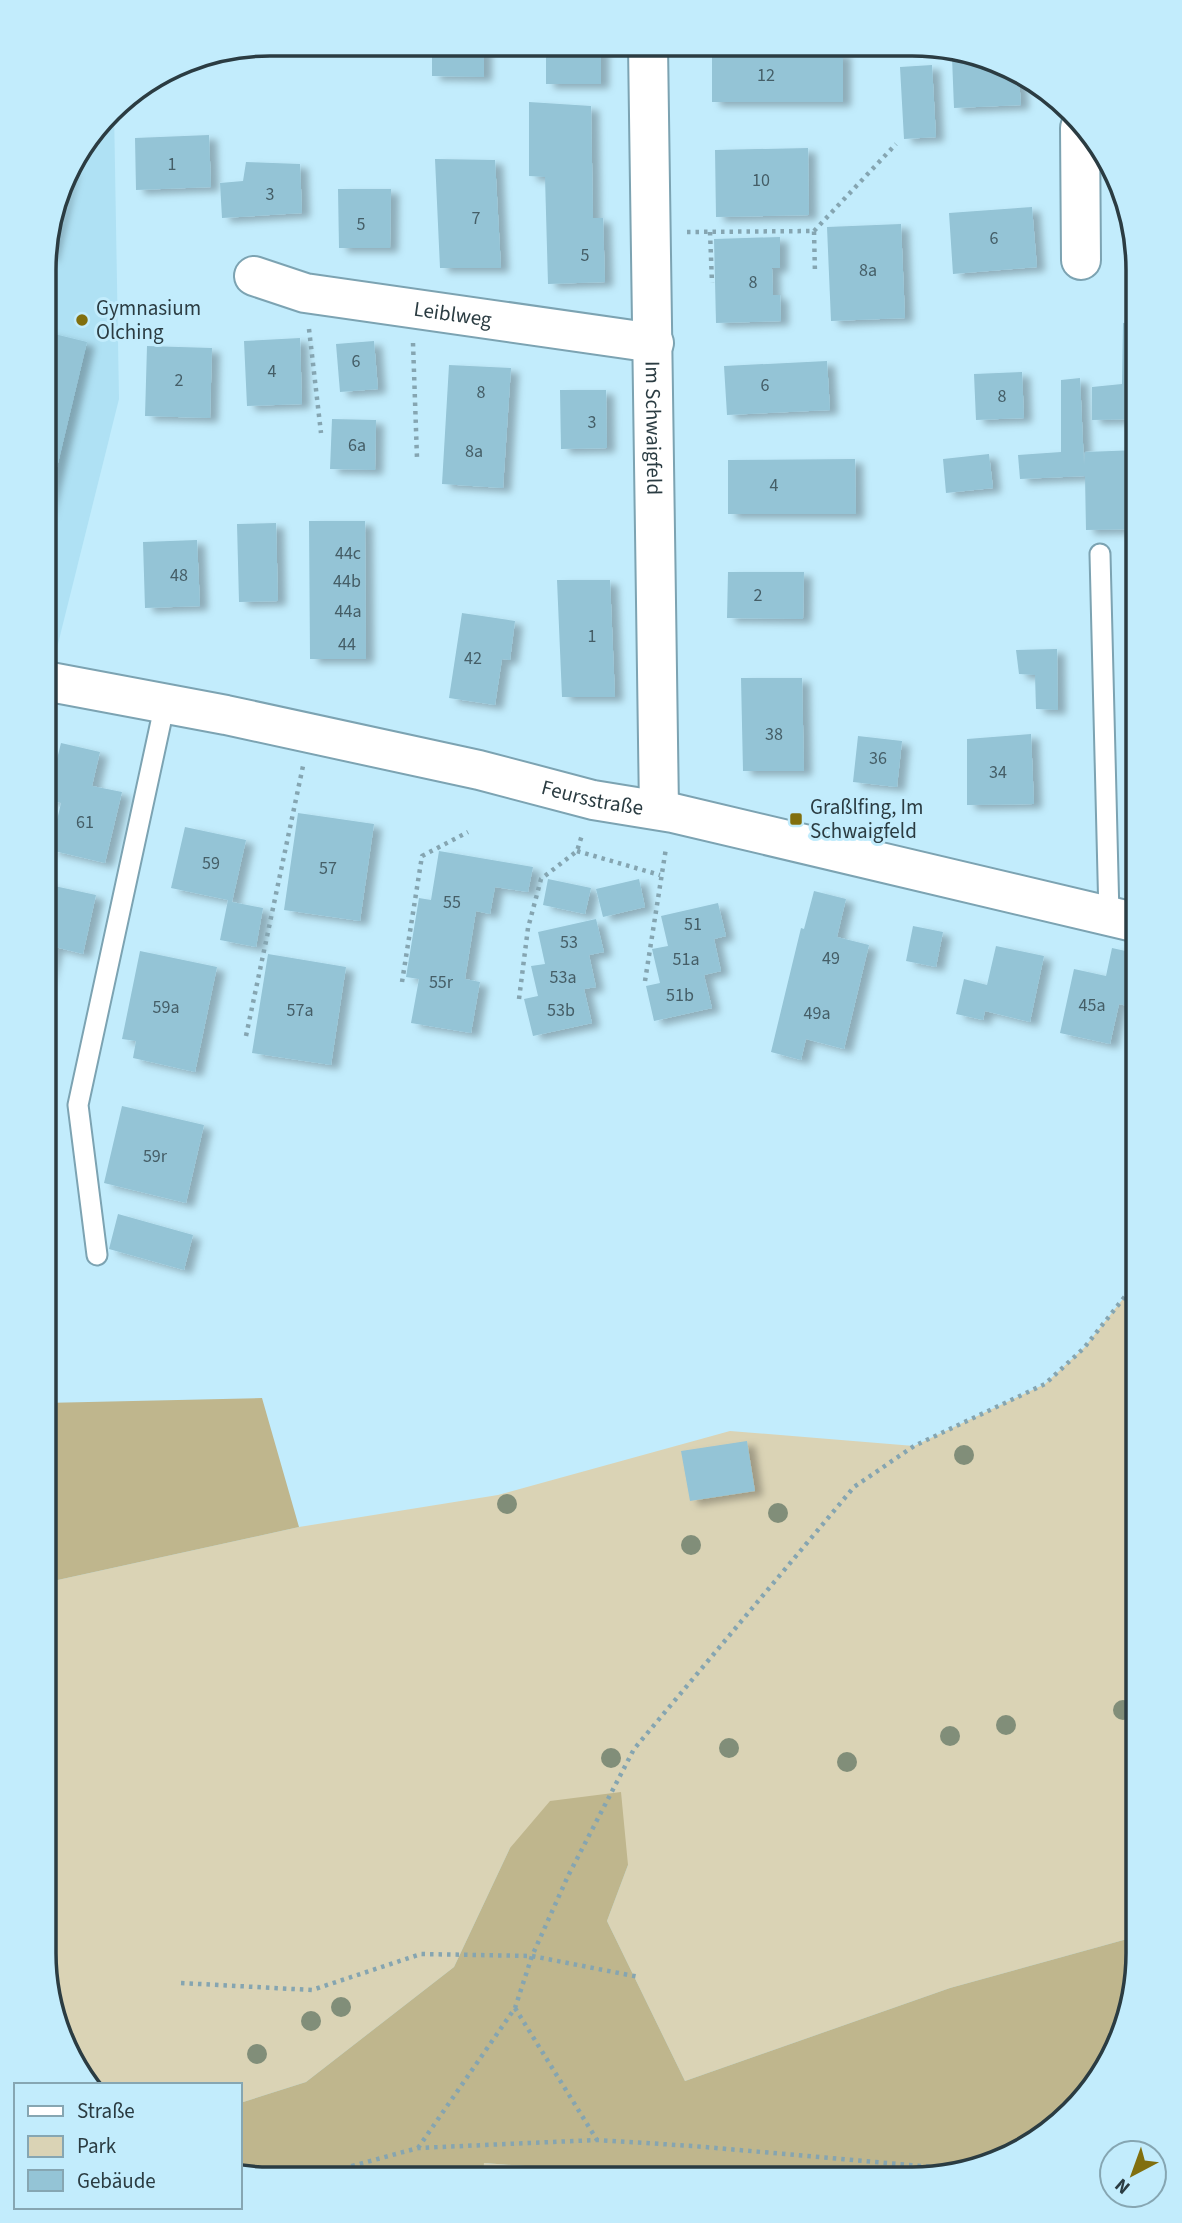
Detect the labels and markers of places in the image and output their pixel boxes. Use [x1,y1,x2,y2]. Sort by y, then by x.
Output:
place label: Gymnasium Olching [96,293,201,347]
marker: Gymnasium Olching [74,312,90,328]
place label: Graßlfing, Im Schwaigfeld [810,792,924,846]
marker: Graßlfing, Im Schwaigfeld [788,811,804,827]

